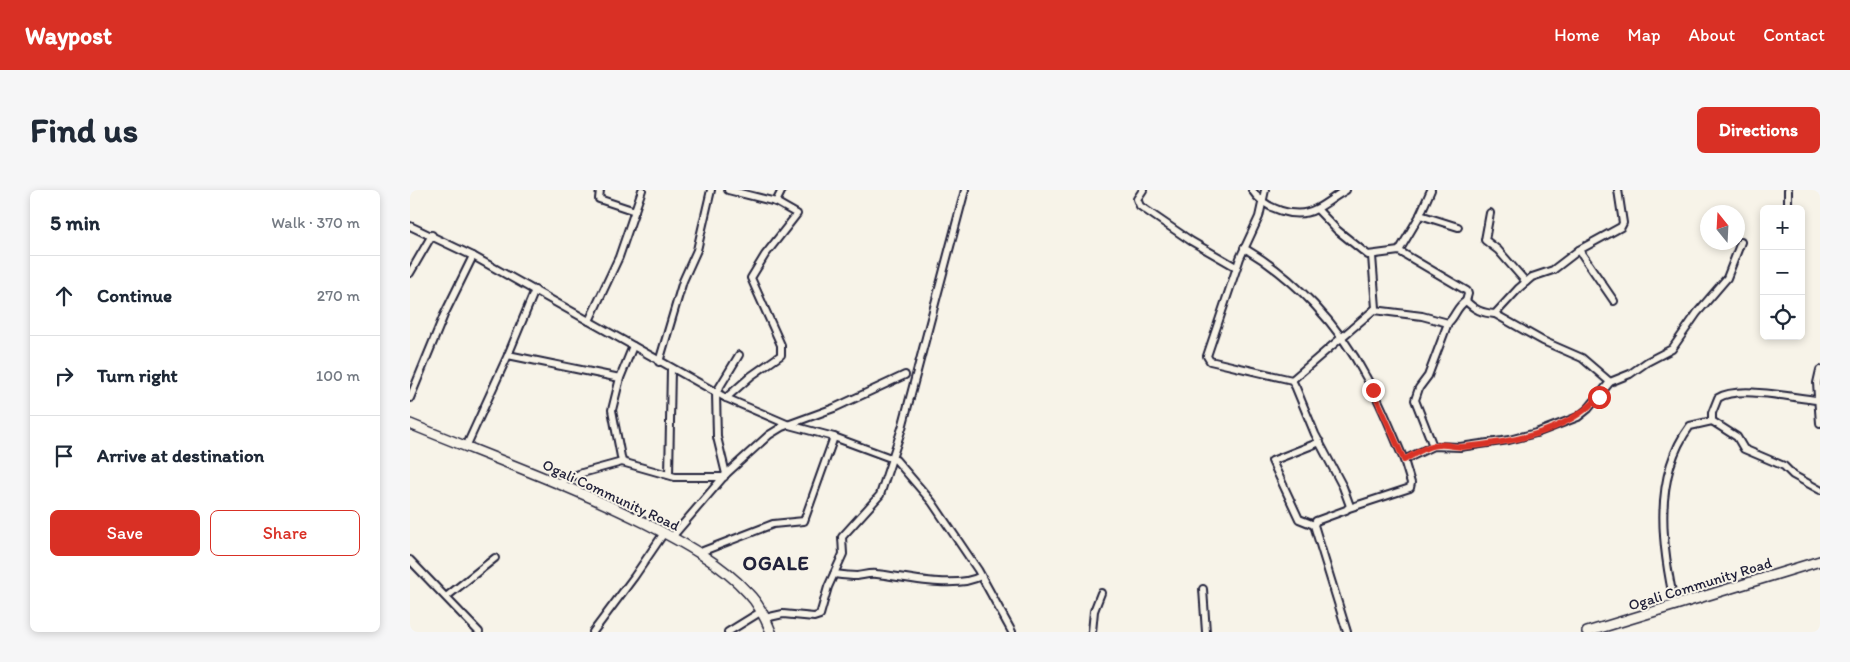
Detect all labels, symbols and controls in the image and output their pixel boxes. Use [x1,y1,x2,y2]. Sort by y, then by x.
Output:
text: Waypost [25,21,112,50]
text: Home [1554,24,1600,46]
text: Map [1628,24,1661,46]
text: About [1689,24,1735,46]
text: Contact [1763,24,1825,46]
button: Directions [1697,107,1820,153]
text: Find us [30,109,138,151]
north arrow [1700,205,1745,250]
map controls [1760,205,1805,340]
button: + [1760,205,1805,250]
text: 5 min [50,210,100,235]
text: Walk · 370 m [271,213,360,232]
button: − [1760,250,1805,295]
icon: ahead [50,282,78,310]
text: Continue [97,284,172,307]
text: 270 m [317,286,360,305]
button: locate [1760,295,1805,340]
icon: right [50,362,78,390]
text: Turn right [97,364,178,387]
text: 100 m [316,366,360,385]
route end [1362,379,1385,402]
route start [1588,386,1611,409]
icon: arrive [50,442,78,470]
text: Arrive at destination [97,444,264,467]
street label: Ogali Community Road [540,455,682,535]
button: Save [50,510,200,556]
button: Share [210,510,360,556]
district label: OGALE [742,551,810,575]
street label: Ogali Community Road [1626,554,1774,614]

